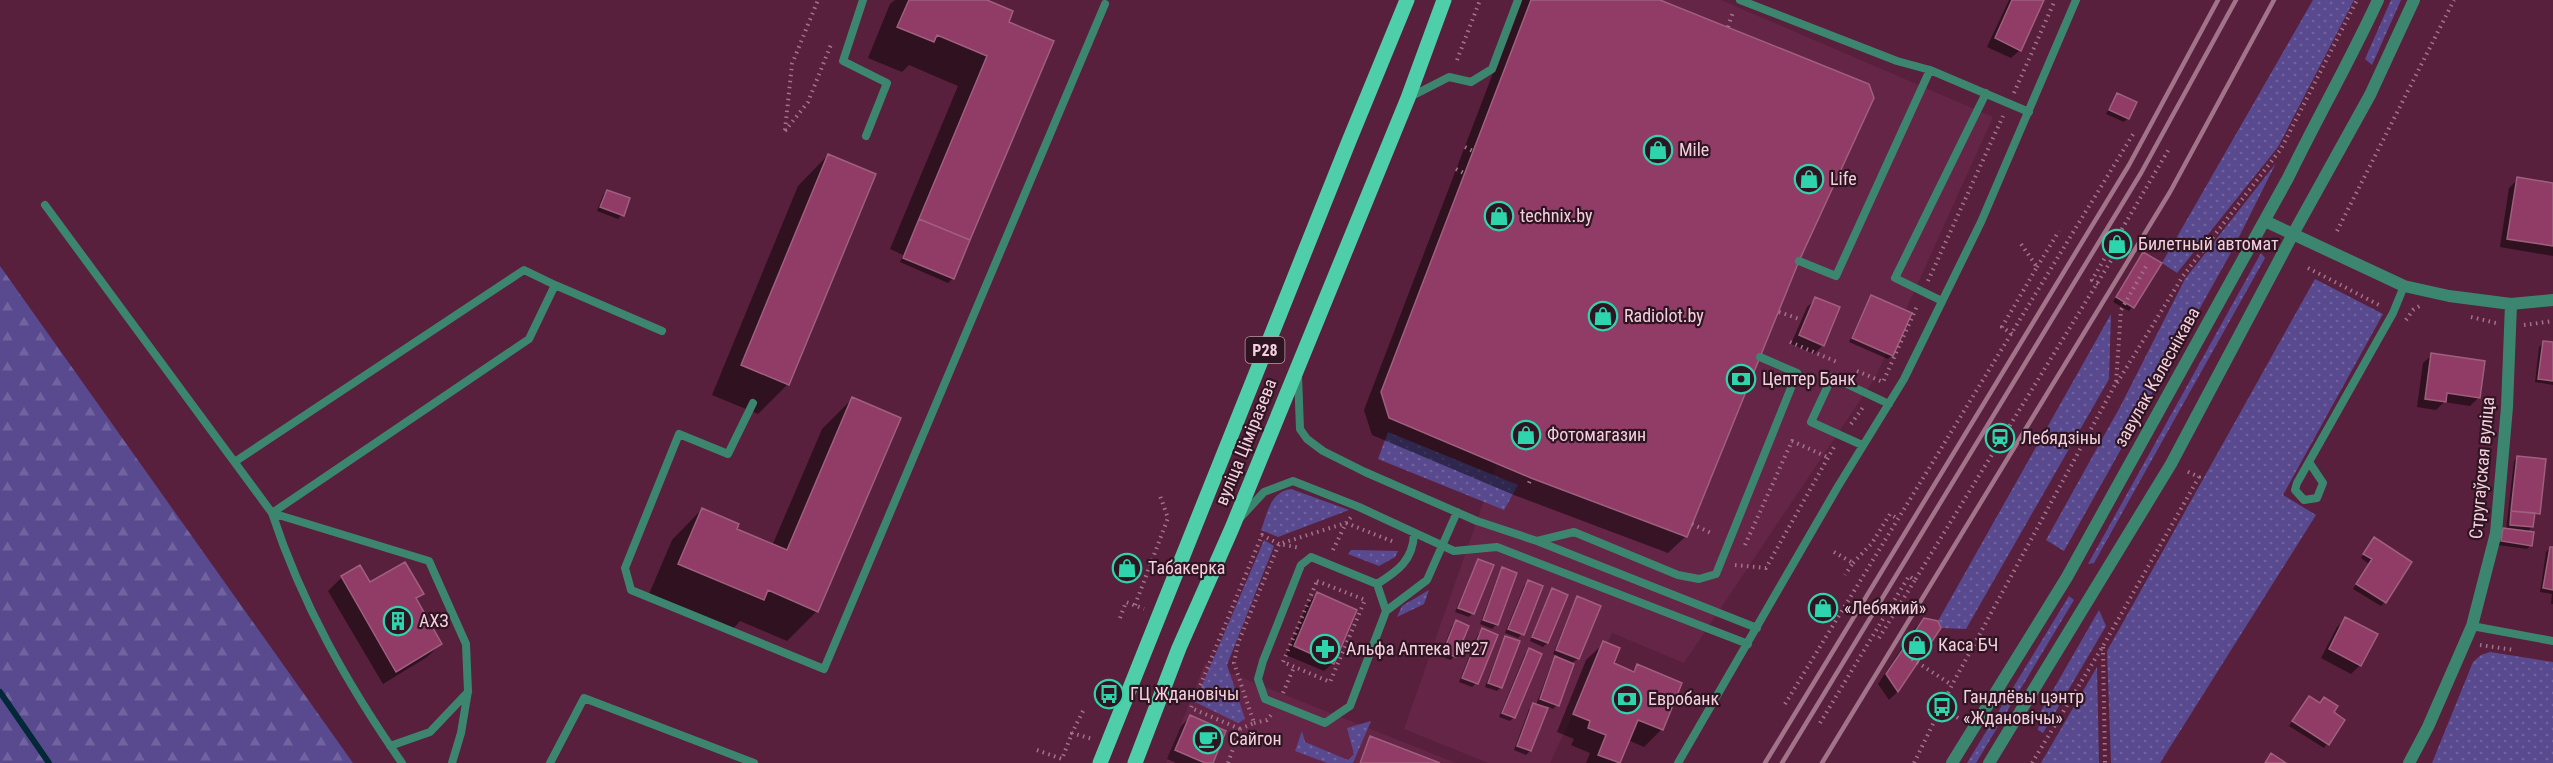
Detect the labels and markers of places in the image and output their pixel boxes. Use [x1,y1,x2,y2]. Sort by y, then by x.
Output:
shop icon: Mile [1642,134,1674,166]
place label: Mile [1679,139,1709,160]
shop icon: Life [1793,163,1825,195]
place label: Life [1830,168,1857,189]
shop icon: technix.by [1483,200,1515,232]
place label: technix.by [1520,205,1593,226]
shop icon: Билетный автомат [2101,228,2133,260]
place label: Билетный автомат [2138,233,2279,254]
shop icon: Radiolot.by [1587,300,1619,332]
place label: Radiolot.by [1624,305,1704,326]
bank icon: Цептер Банк [1725,363,1757,395]
place label: Цептер Банк [1762,368,1856,389]
shop icon: Фотомагазин [1510,419,1542,451]
station icon: Лебядзіны [1984,422,2016,454]
place label: Фотомагазин [1547,424,1646,445]
place label: Лебядзіны [2021,427,2101,448]
shop icon: Табакерка [1111,552,1143,584]
place label: Табакерка [1148,557,1225,578]
shop icon: «Лебяжий» [1807,592,1839,624]
place label: «Лебяжий» [1844,597,1926,618]
building icon: АХЗ [382,605,414,637]
place label: АХЗ [419,610,449,631]
shop icon: Каса БЧ [1901,629,1933,661]
pharmacy icon: Альфа Аптека №27 [1309,633,1341,665]
place label: Каса БЧ [1938,634,1998,655]
place label: Альфа Аптека №27 [1346,638,1489,659]
bus stop icon: ГЦ Ждановічы [1093,678,1125,710]
place label: ГЦ Ждановічы [1130,683,1239,704]
bank icon: Евробанк [1611,683,1643,715]
place label: Гандлёвы цэнтр «Ждановічы» [1963,686,2084,728]
place label: Евробанк [1648,688,1719,709]
bus stop icon: Гандлёвы цэнтр «Ждановічы» [1926,691,1958,723]
cafe icon: Сайгон [1192,723,1224,755]
place label: Сайгон [1229,728,1282,749]

